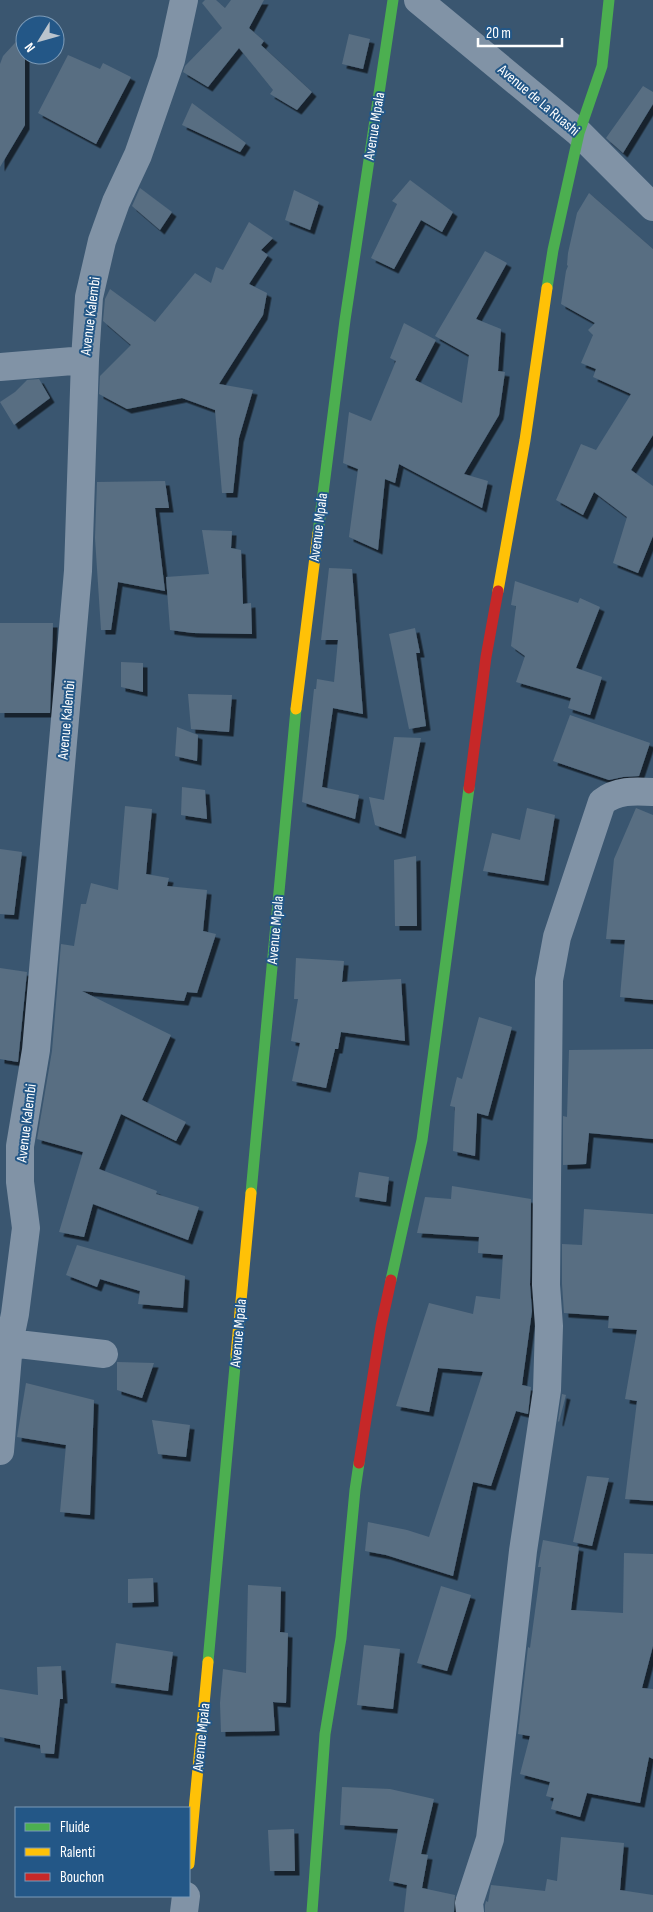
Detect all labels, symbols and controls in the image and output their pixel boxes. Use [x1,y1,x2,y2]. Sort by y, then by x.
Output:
north arrow [15,15,65,65]
scale bar [478,15,562,47]
text: 20 m [486,24,511,43]
text: N [21,39,39,56]
street label: Avenue de La Ruashi [493,60,584,140]
street label: Avenue Mpala [360,91,389,162]
street label: Avenue Kalembi [76,275,105,357]
street label: Avenue Mpala [305,492,332,563]
street label: Avenue Kalembi [54,680,79,761]
street label: Avenue Mpala [263,895,288,966]
street label: Avenue Kalembi [12,1082,41,1164]
street label: Avenue Mpala [226,1298,251,1369]
street label: Avenue Mpala [188,1702,215,1773]
legend [15,1807,190,1897]
text: Fluide [60,1818,90,1837]
text: Ralenti [60,1843,95,1862]
text: Bouchon [60,1868,104,1887]

